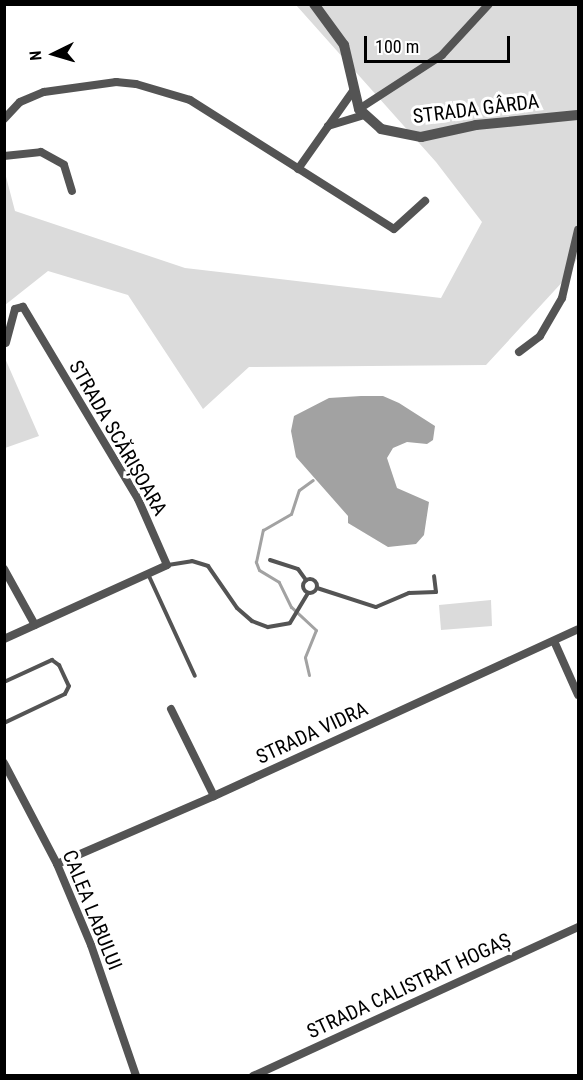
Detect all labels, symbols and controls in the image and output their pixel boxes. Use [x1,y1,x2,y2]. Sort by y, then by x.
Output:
north arrow [24,24,84,84]
scale bar [367,24,512,62]
text: 100 m [375,36,419,57]
text: N [26,50,45,61]
street label: STRADA GÂRDA [412,89,540,129]
street label: STRADA SCĂRIȘOARA [64,356,172,520]
street label: STRADA VIDRA [253,697,371,769]
street label: CALEA LABULUI [57,847,127,973]
street label: STRADA CALISTRAT HOGAȘ [303,928,515,1044]

